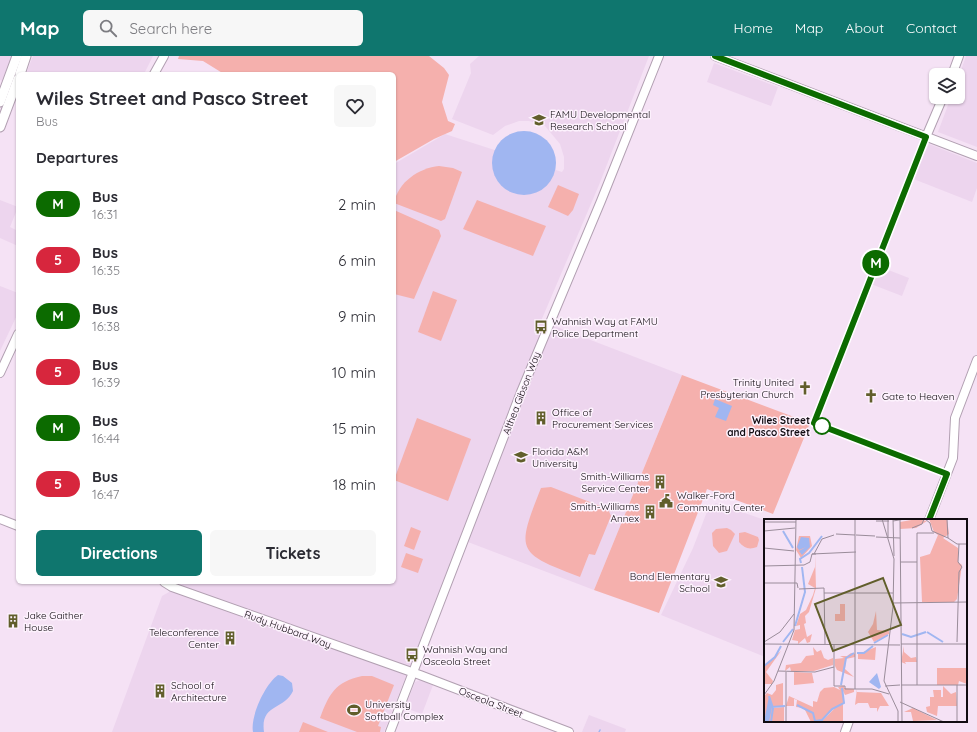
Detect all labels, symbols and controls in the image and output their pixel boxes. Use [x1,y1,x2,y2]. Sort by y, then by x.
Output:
search box [83,10,363,46]
text: Map [20,16,59,40]
icon: search [97,17,119,39]
text: Search here [129,19,212,38]
text: Home [734,19,773,37]
text: Map [795,19,823,37]
text: About [845,19,884,37]
text: Contact [906,19,957,37]
map controls [929,68,965,104]
button: layers [929,68,965,104]
button: heart [334,85,376,127]
text: Wiles Street and Pasco Street [36,86,309,110]
place label: FAMU Developmental Research School [550,108,650,133]
school or university icon: FAMU Developmental Research School [531,112,547,128]
text: Bus [36,113,58,129]
text: Departures [36,148,118,167]
text: Bus [92,187,118,206]
text: M [52,195,64,213]
text: 2 min [338,195,376,214]
text: 16:31 [92,206,118,222]
text: Bus [92,243,118,262]
line badge: M [863,250,889,276]
text: 5 [54,251,62,269]
text: 6 min [338,251,376,270]
text: M [870,254,882,272]
text: 16:35 [92,262,120,278]
text: Bus [92,299,118,318]
text: M [52,307,64,325]
text: 9 min [338,307,376,326]
place label: Wahnish Way at FAMU Police Department [552,315,658,340]
text: 16:38 [92,318,120,334]
bus stop icon: Wahnish Way at FAMU Police Department [533,319,549,335]
street label: Althea Gibson Way [500,350,543,437]
text: Bus [92,355,118,374]
text: 5 [54,363,62,381]
text: 10 min [332,363,376,382]
text: 16:39 [92,374,120,390]
place label: Trinity United Presbyterian Church [700,376,794,401]
church icon: Trinity United Presbyterian Church [797,380,813,396]
church icon: Gate to Heaven [863,388,879,404]
place label: Gate to Heaven [882,390,954,403]
place label: Office of Procurement Services [552,406,653,431]
building icon: Office of Procurement Services [533,410,549,426]
text: Bus [92,411,118,430]
place label: Wiles Street and Pasco Street [727,414,810,439]
marker: Wiles Street and Pasco Street [813,417,831,435]
text: M [52,419,64,437]
text: 15 min [333,419,376,438]
text: 16:44 [92,430,120,446]
place label: Florida A&M University [532,445,588,470]
school or university icon: Florida A&M University [513,449,529,465]
text: Bus [92,467,118,486]
place label: Smith-Williams Service Center [581,470,649,495]
building icon: Smith-Williams Service Center [652,474,668,490]
text: 5 [54,475,62,493]
text: 18 min [333,475,376,494]
text: 16:47 [92,486,119,502]
place label: Walker-Ford Community Center [677,489,764,514]
public building icon: Walker-Ford Community Center [658,493,674,509]
place label: Smith-Williams Annex [571,500,639,525]
building icon: Smith-Williams Annex [642,504,658,520]
inset map [764,519,967,722]
button: Directions [36,530,202,576]
button: Tickets [210,530,376,576]
place label: Bond Elementary School [630,570,710,595]
school or university icon: Bond Elementary School [713,574,729,590]
street label: Rudy Hubbard Way [243,608,333,651]
place label: Jake Gaither House [24,609,83,634]
building icon: Jake Gaither House [5,613,21,629]
place label: Teleconference Center [149,626,219,651]
building icon: Teleconference Center [222,630,238,646]
place label: Wahnish Way and Osceola Street [423,643,507,668]
bus stop icon: Wahnish Way and Osceola Street [404,647,420,663]
place label: School of Architecture [171,679,227,704]
building icon: School of Architecture [152,683,168,699]
street label: Osceola Street [457,684,525,721]
place label: University Softball Complex [365,698,444,723]
sports icon: University Softball Complex [346,702,362,718]

